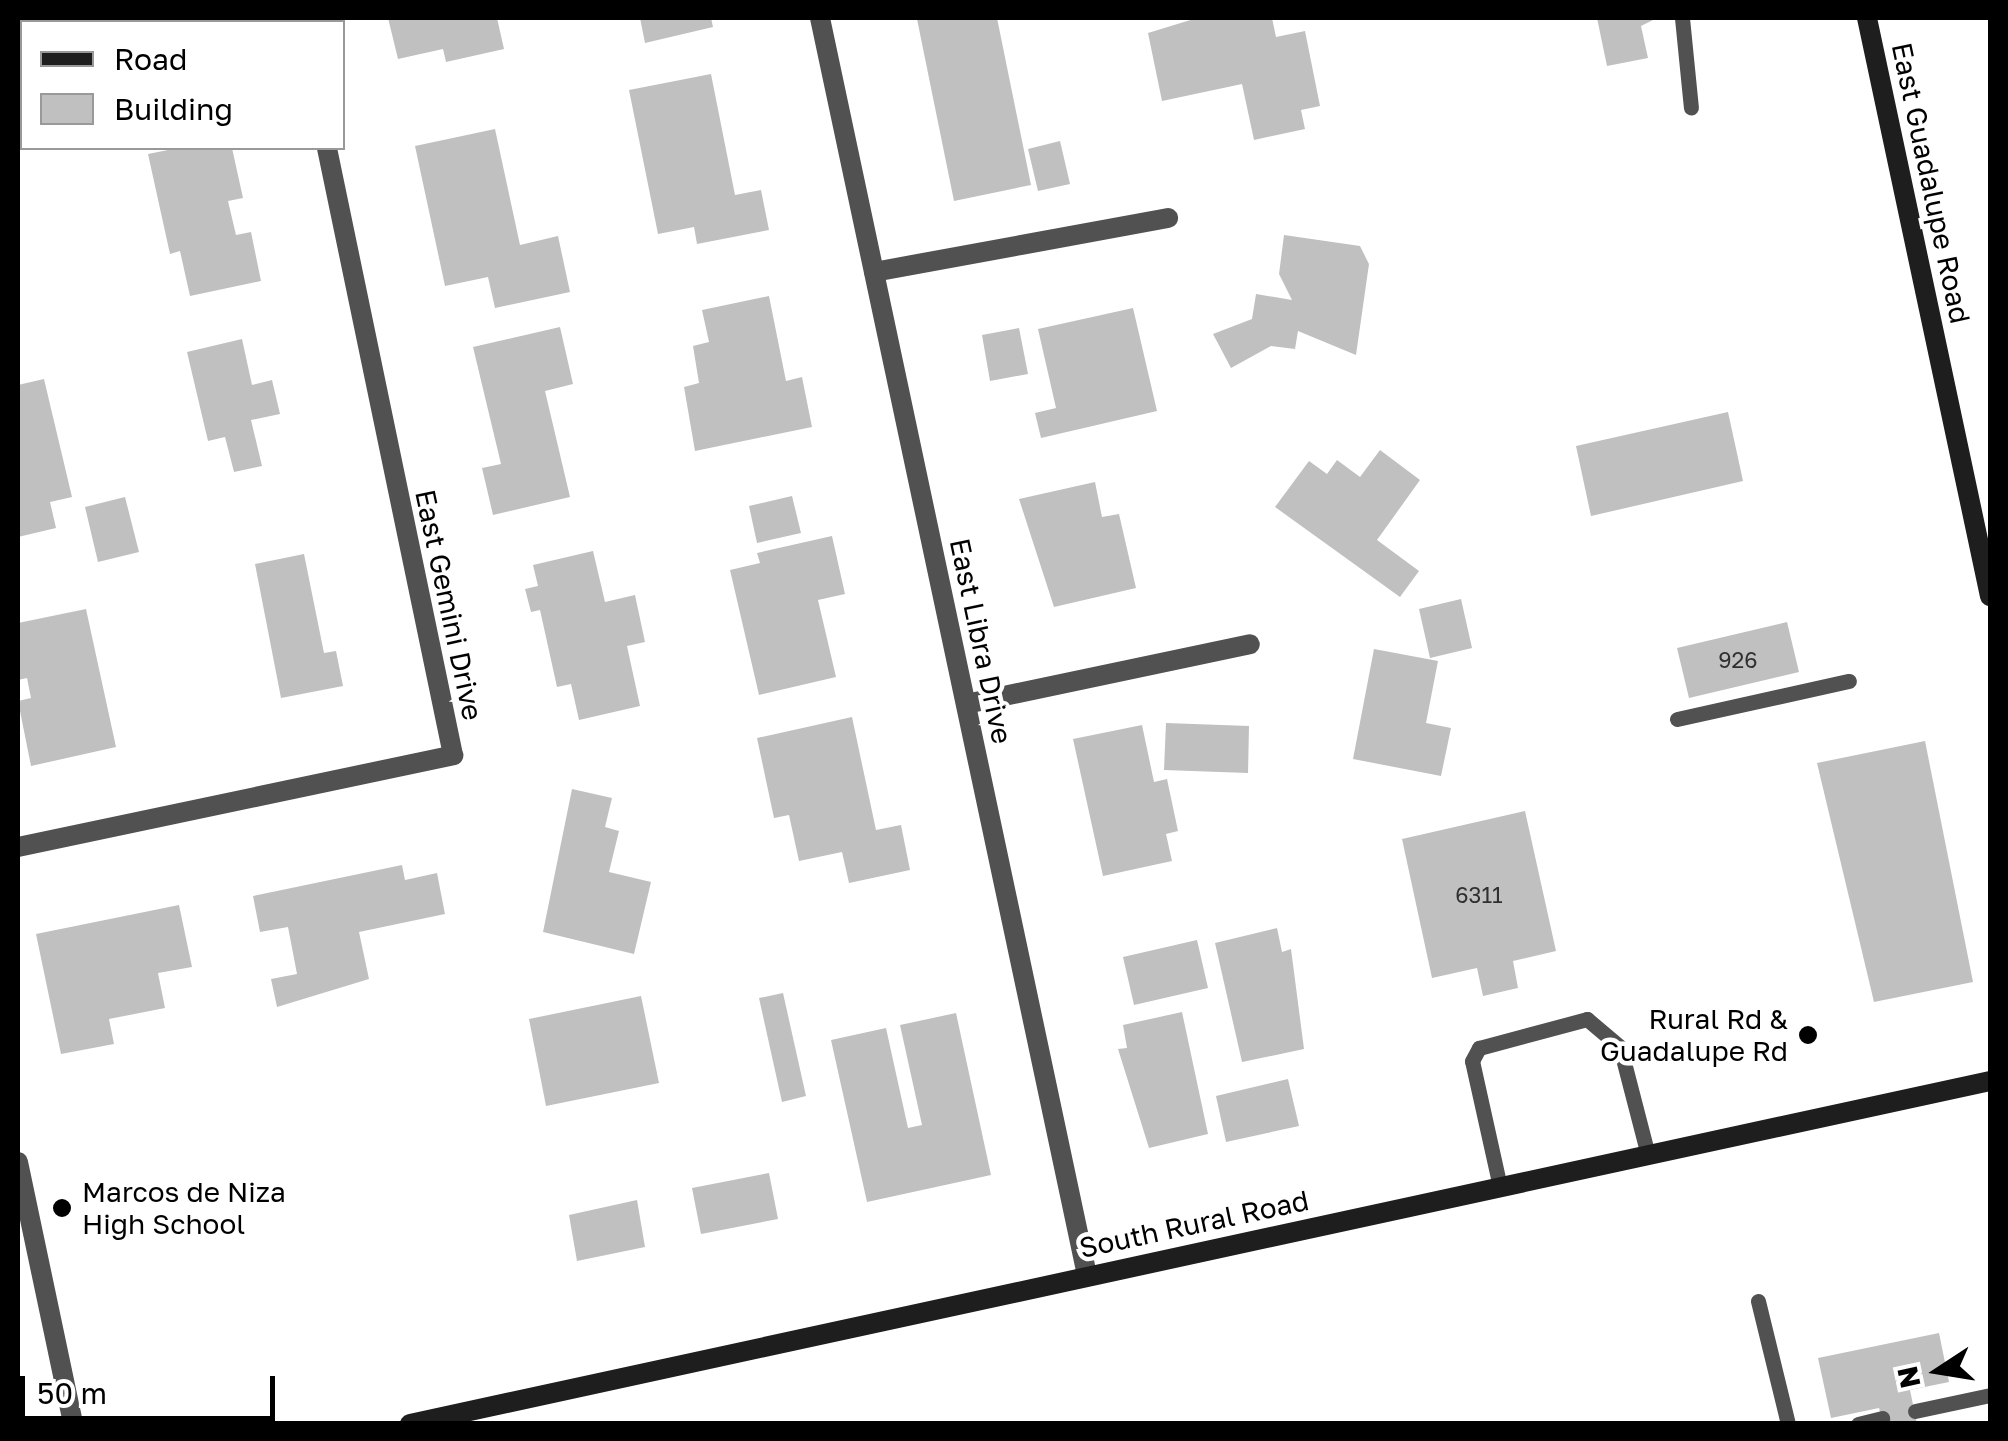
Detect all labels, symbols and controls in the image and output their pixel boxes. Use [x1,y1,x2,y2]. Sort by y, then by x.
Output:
legend [20,20,345,150]
street label: East Guadalupe Road [1885,40,1977,326]
text: Road [114,41,188,77]
text: Building [114,91,233,127]
street label: East Gemini Drive [408,487,490,723]
street label: East Libra Drive [943,535,1019,747]
house number: 926 [1718,647,1758,673]
house number: 6311 [1455,882,1503,908]
place label: Rural Rd & Guadalupe Rd [1600,1002,1788,1068]
marker: Rural Rd & Guadalupe Rd [1797,1024,1819,1046]
place label: Marcos de Niza High School [82,1175,286,1241]
street label: South Rural Road [1076,1183,1312,1265]
marker: Marcos de Niza High School [51,1197,73,1219]
north arrow [1888,1321,1988,1421]
scale bar [25,1356,280,1418]
text: N [1890,1364,1927,1391]
text: 50 m [37,1375,107,1411]

